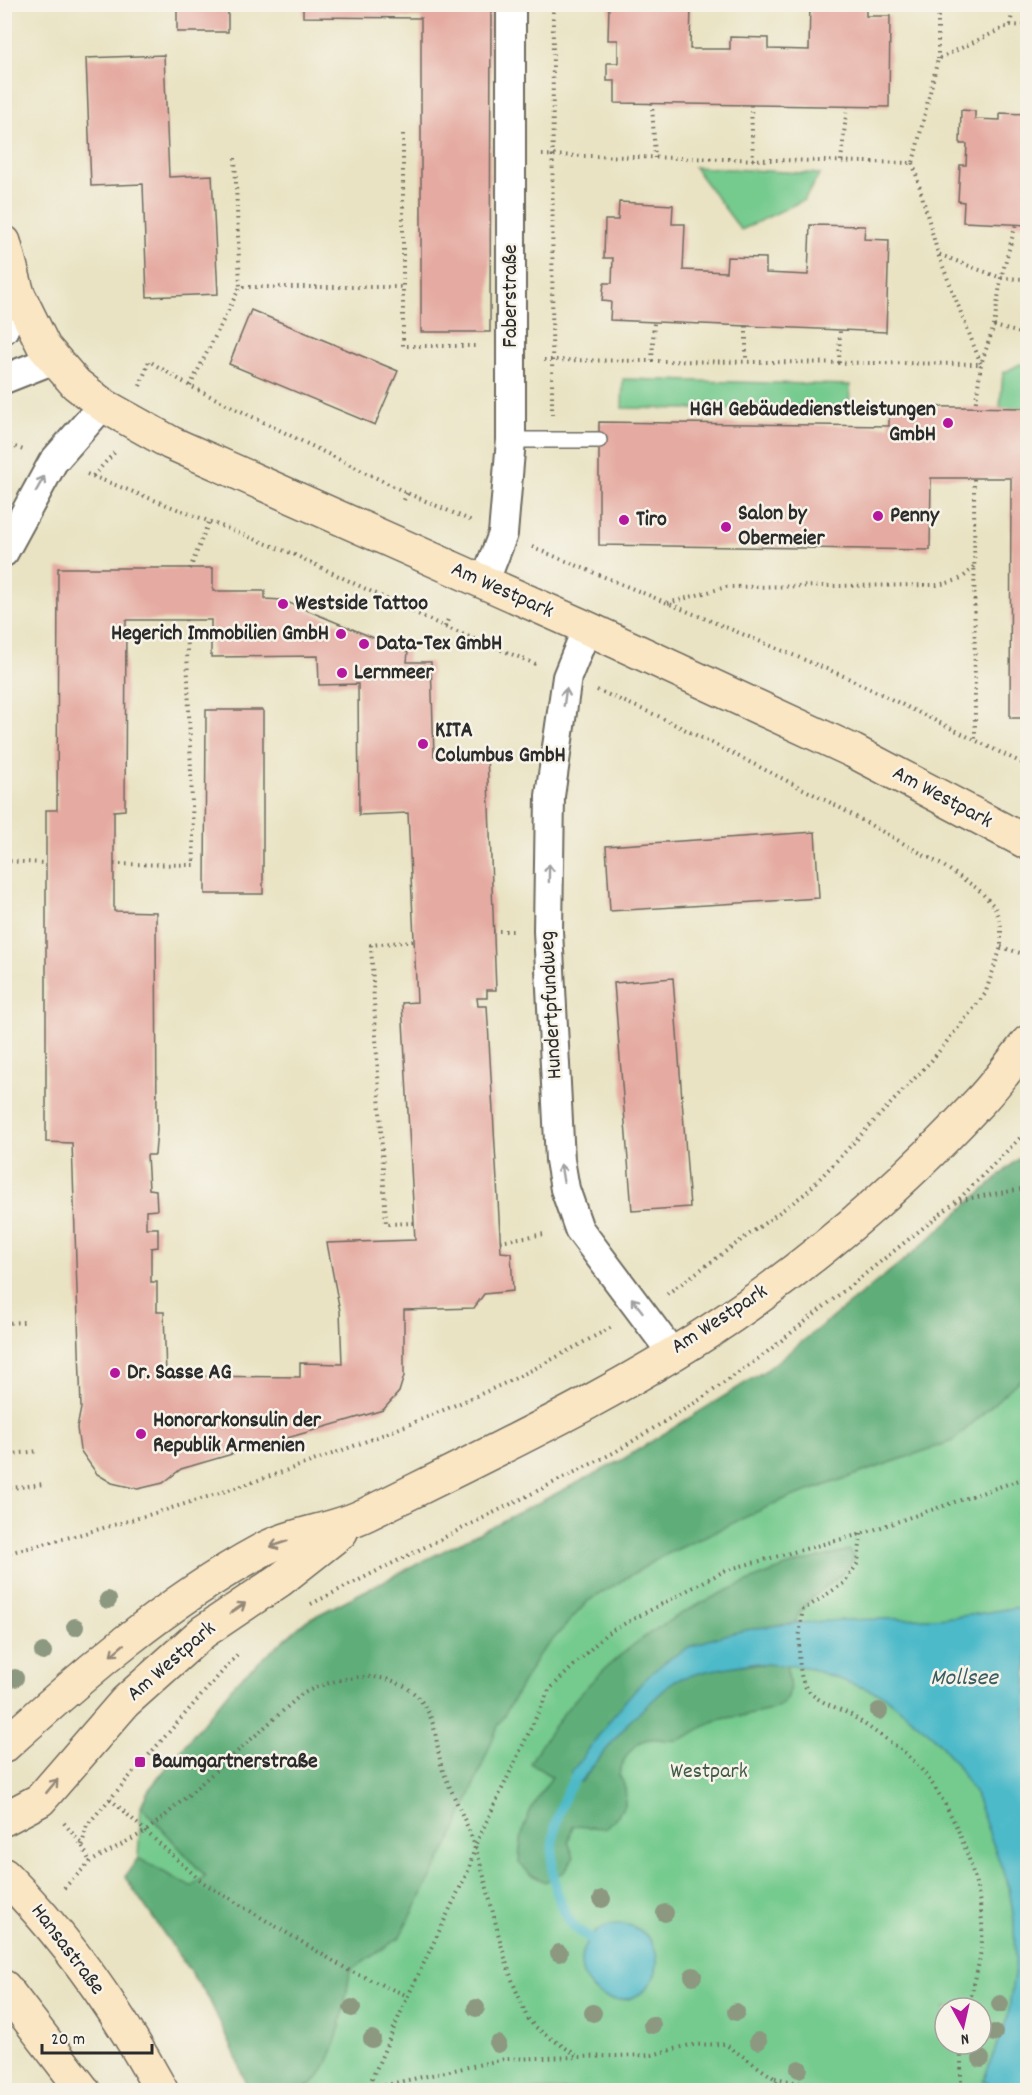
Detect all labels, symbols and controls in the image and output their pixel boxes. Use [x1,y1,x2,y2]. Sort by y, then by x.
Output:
street label: Faberstraße [496,244,527,348]
place label: HGH Gebäudedienstleistungen GmbH [690,395,936,451]
marker: HGH Gebäudedienstleistungen GmbH [941,416,955,430]
one-way arrow [34,476,46,493]
place label: Salon by Obermeier [738,499,825,555]
place label: Penny [890,501,940,532]
place label: Tiro [636,505,667,536]
marker: Penny [871,509,885,523]
marker: Tiro [617,513,631,527]
marker: Salon by Obermeier [719,520,733,534]
street label: Am Westpark [446,555,558,627]
place label: Westside Tattoo [295,589,428,620]
marker: Westside Tattoo [276,597,290,611]
place label: Hegerich Immobilien GmbH [111,619,329,650]
marker: Hegerich Immobilien GmbH [334,627,348,641]
place label: Data-Tex GmbH [376,629,502,660]
marker: Data-Tex GmbH [357,637,371,651]
place label: Lernmeer [354,658,434,689]
marker: Lernmeer [335,666,349,680]
one-way arrow [559,688,570,707]
place label: KITA Columbus GmbH [435,716,566,772]
marker: KITA Columbus GmbH [416,737,430,751]
street label: Am Westpark [886,759,998,837]
one-way arrow [543,863,555,883]
street label: Hundertpfundweg [533,930,571,1080]
one-way arrow [557,1164,568,1183]
street label: Am Westpark [666,1277,774,1363]
one-way arrow [631,1298,644,1314]
place label: Dr. Sasse AG [127,1358,232,1389]
marker: Dr. Sasse AG [108,1366,122,1380]
place label: Honorarkonsulin der Republik Armenien [153,1406,322,1462]
marker: Honorarkonsulin der Republik Armenien [134,1427,148,1441]
one-way arrow [270,1539,289,1550]
one-way arrow [229,1602,246,1615]
street label: Am Westpark [121,1614,223,1710]
one-way arrow [109,1644,125,1657]
water label: Mollsee [930,1662,999,1696]
place label: Baumgartnerstraße [152,1747,318,1778]
marker: Baumgartnerstraße [133,1755,147,1769]
park label: Westpark [670,1757,748,1788]
one-way arrow [45,1778,58,1794]
street label: Hansastraße [22,1898,112,2002]
north arrow [933,1996,993,2056]
scale bar [42,2017,152,2055]
text: N [959,2026,970,2050]
text: 20 m [51,2028,85,2053]

